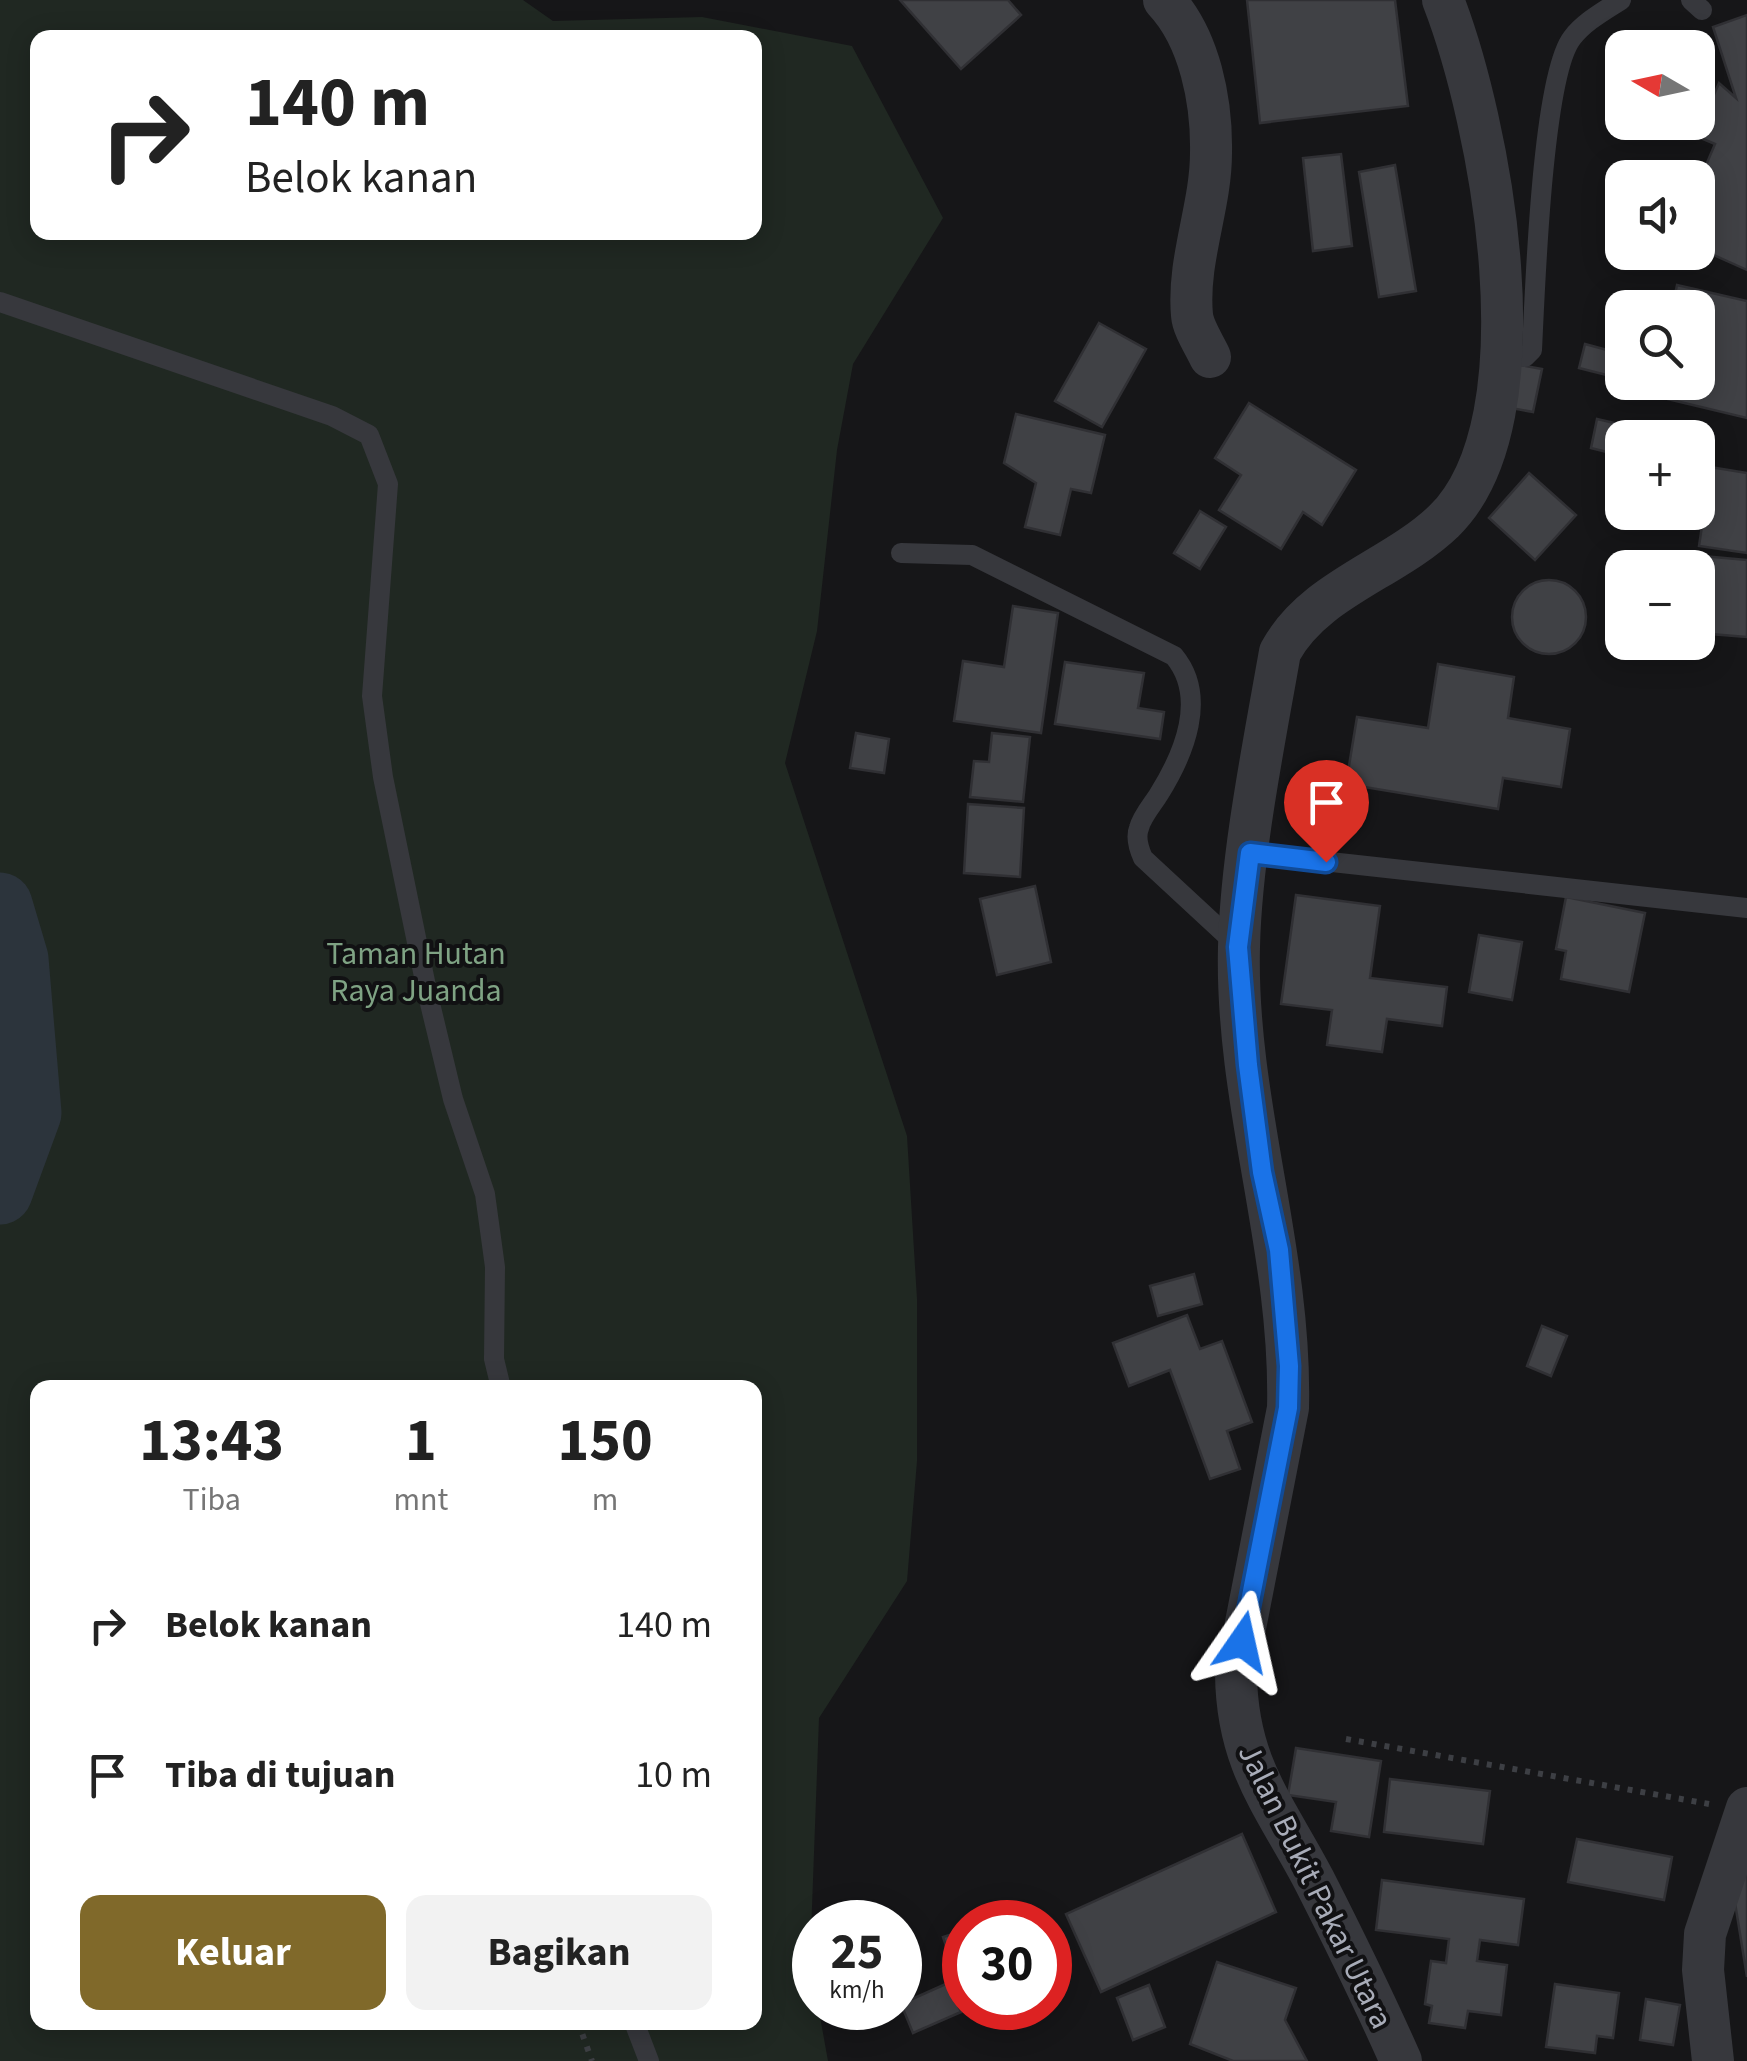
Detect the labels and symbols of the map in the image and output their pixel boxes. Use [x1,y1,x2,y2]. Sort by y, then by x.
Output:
north arrow [1605,30,1715,140]
pin [1284,760,1369,863]
park label: Taman Hutan Raya Juanda [326,931,506,1014]
position arrow [1190,1590,1294,1694]
street label: Jalan Bukit Pakar Utara [1226,1736,1404,2037]
speed limit sign: 30 [942,1900,1072,2030]

